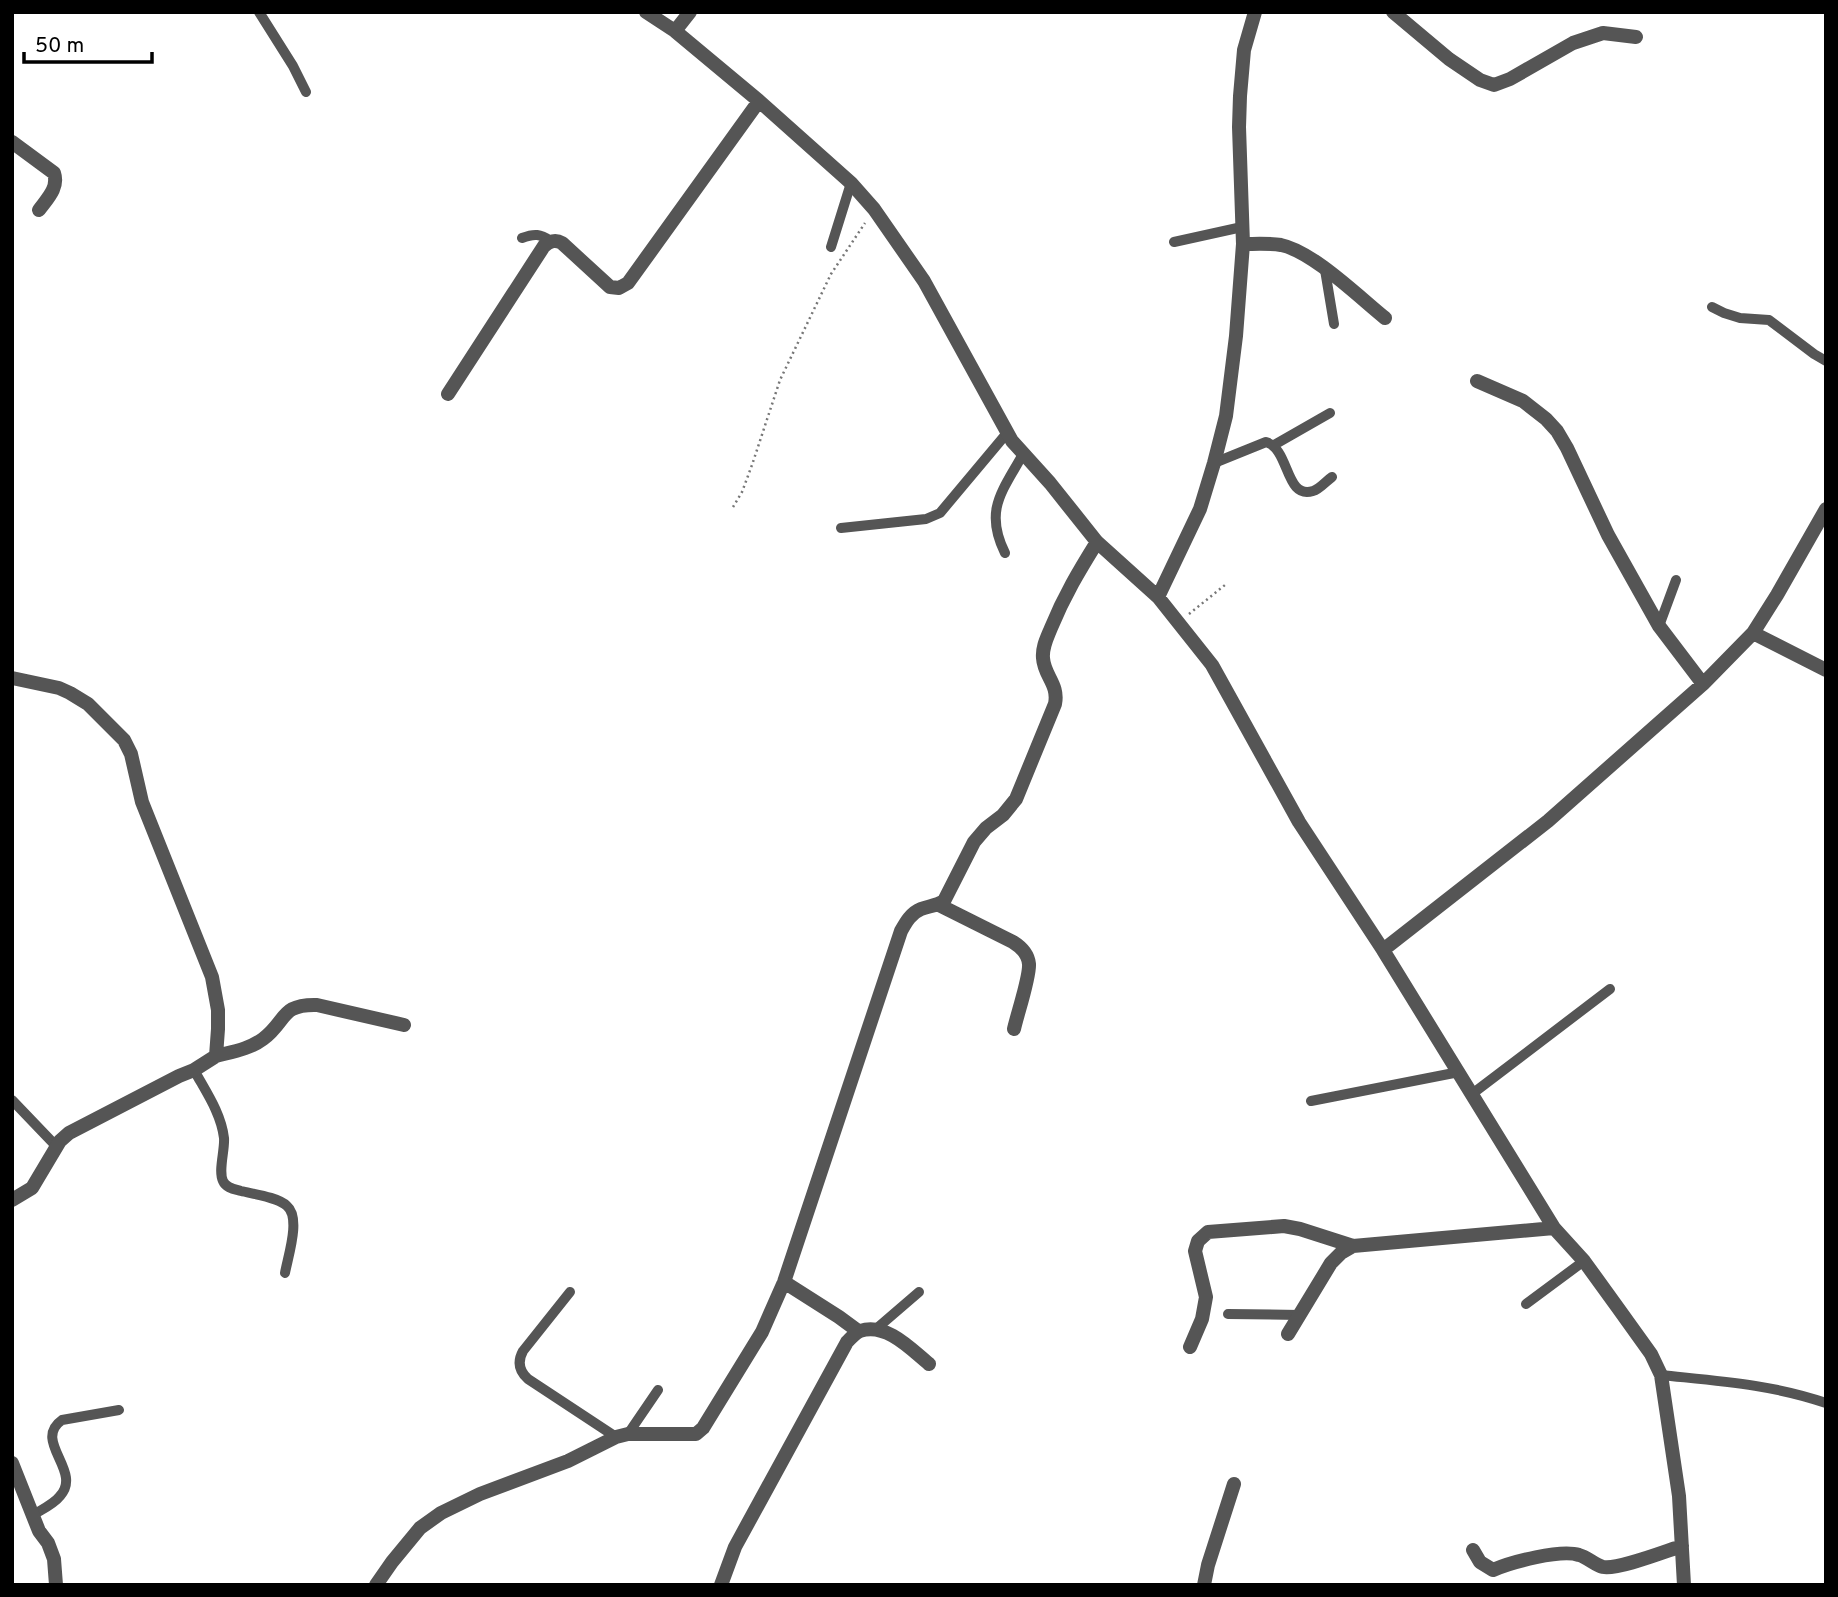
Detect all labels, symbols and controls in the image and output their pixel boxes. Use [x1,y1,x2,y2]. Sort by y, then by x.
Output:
scale bar [24,21,152,65]
text: 50 m [35,33,84,60]

